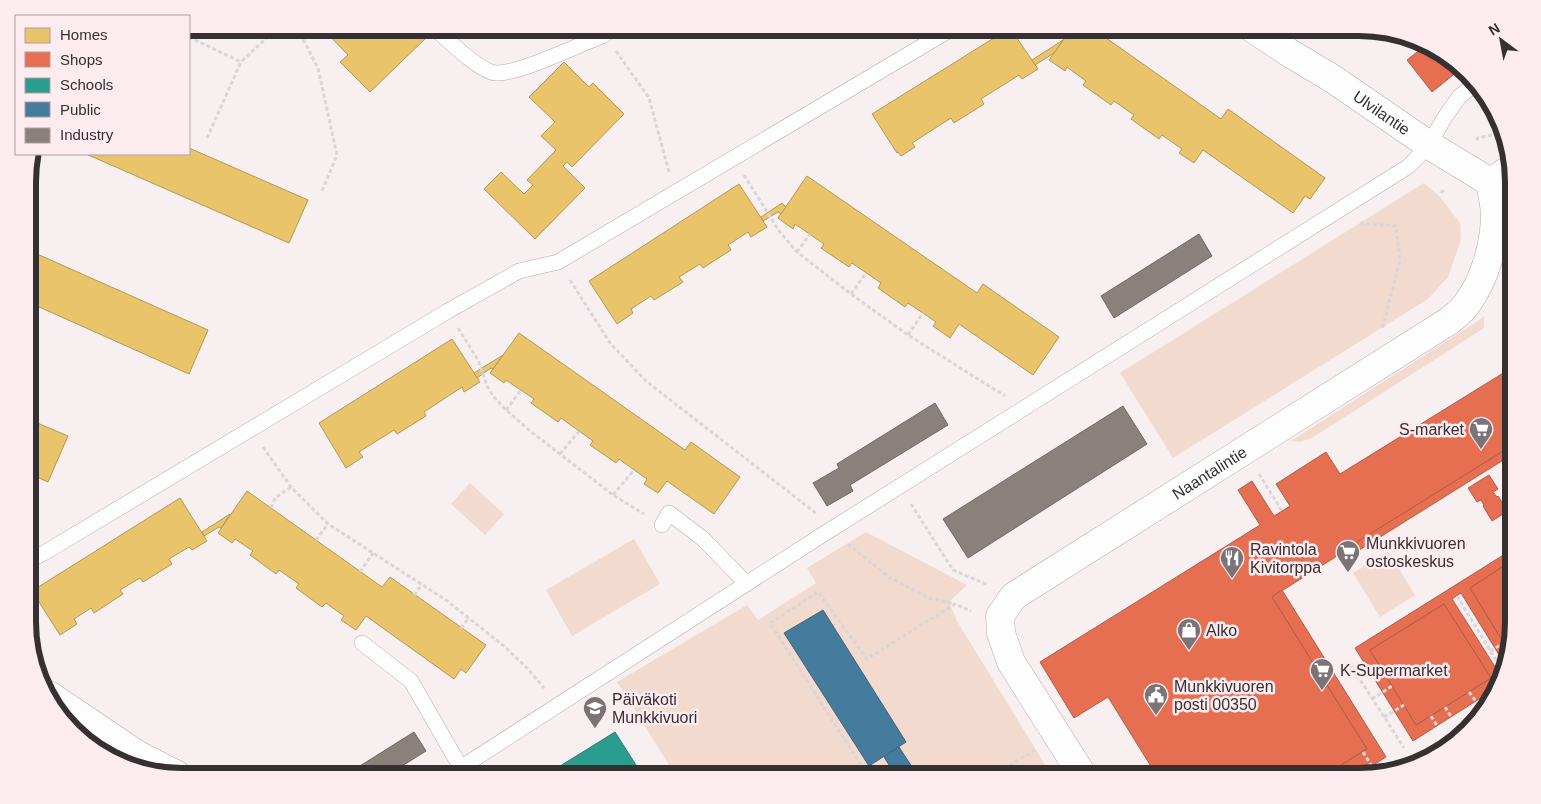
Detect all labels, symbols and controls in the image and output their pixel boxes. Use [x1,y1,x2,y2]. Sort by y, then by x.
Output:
legend [15,15,190,155]
north arrow [1476,15,1526,65]
text: N [1486,20,1503,38]
text: Homes [60,26,108,43]
text: Shops [60,51,103,68]
text: Schools [60,76,113,93]
street label: Ulvilantie [1350,87,1413,138]
text: Public [60,101,101,118]
text: Industry [60,126,114,143]
supermarket icon: S-market [1468,416,1494,450]
place label: S-market [1399,421,1465,438]
street label: Naantalintie [1169,443,1250,502]
place label: Munkkivuoren ostoskeskus [1366,535,1466,570]
supermarket icon: Munkkivuoren ostoskeskus [1335,539,1361,573]
place label: Ravintola Kivitorppa [1250,541,1321,576]
restaurant icon: Ravintola Kivitorppa [1219,545,1245,579]
shop icon: Alko [1176,617,1202,651]
place label: Alko [1206,622,1237,639]
supermarket icon: K-Supermarket [1309,657,1335,691]
place label: K-Supermarket [1340,662,1448,679]
place label: Munkkivuoren posti 00350 [1174,678,1274,713]
public building icon: Munkkivuoren posti 00350 [1143,682,1169,716]
place label: Päiväkoti Munkkivuori [612,691,697,726]
school or university icon: Päiväkoti Munkkivuori [582,695,608,729]

